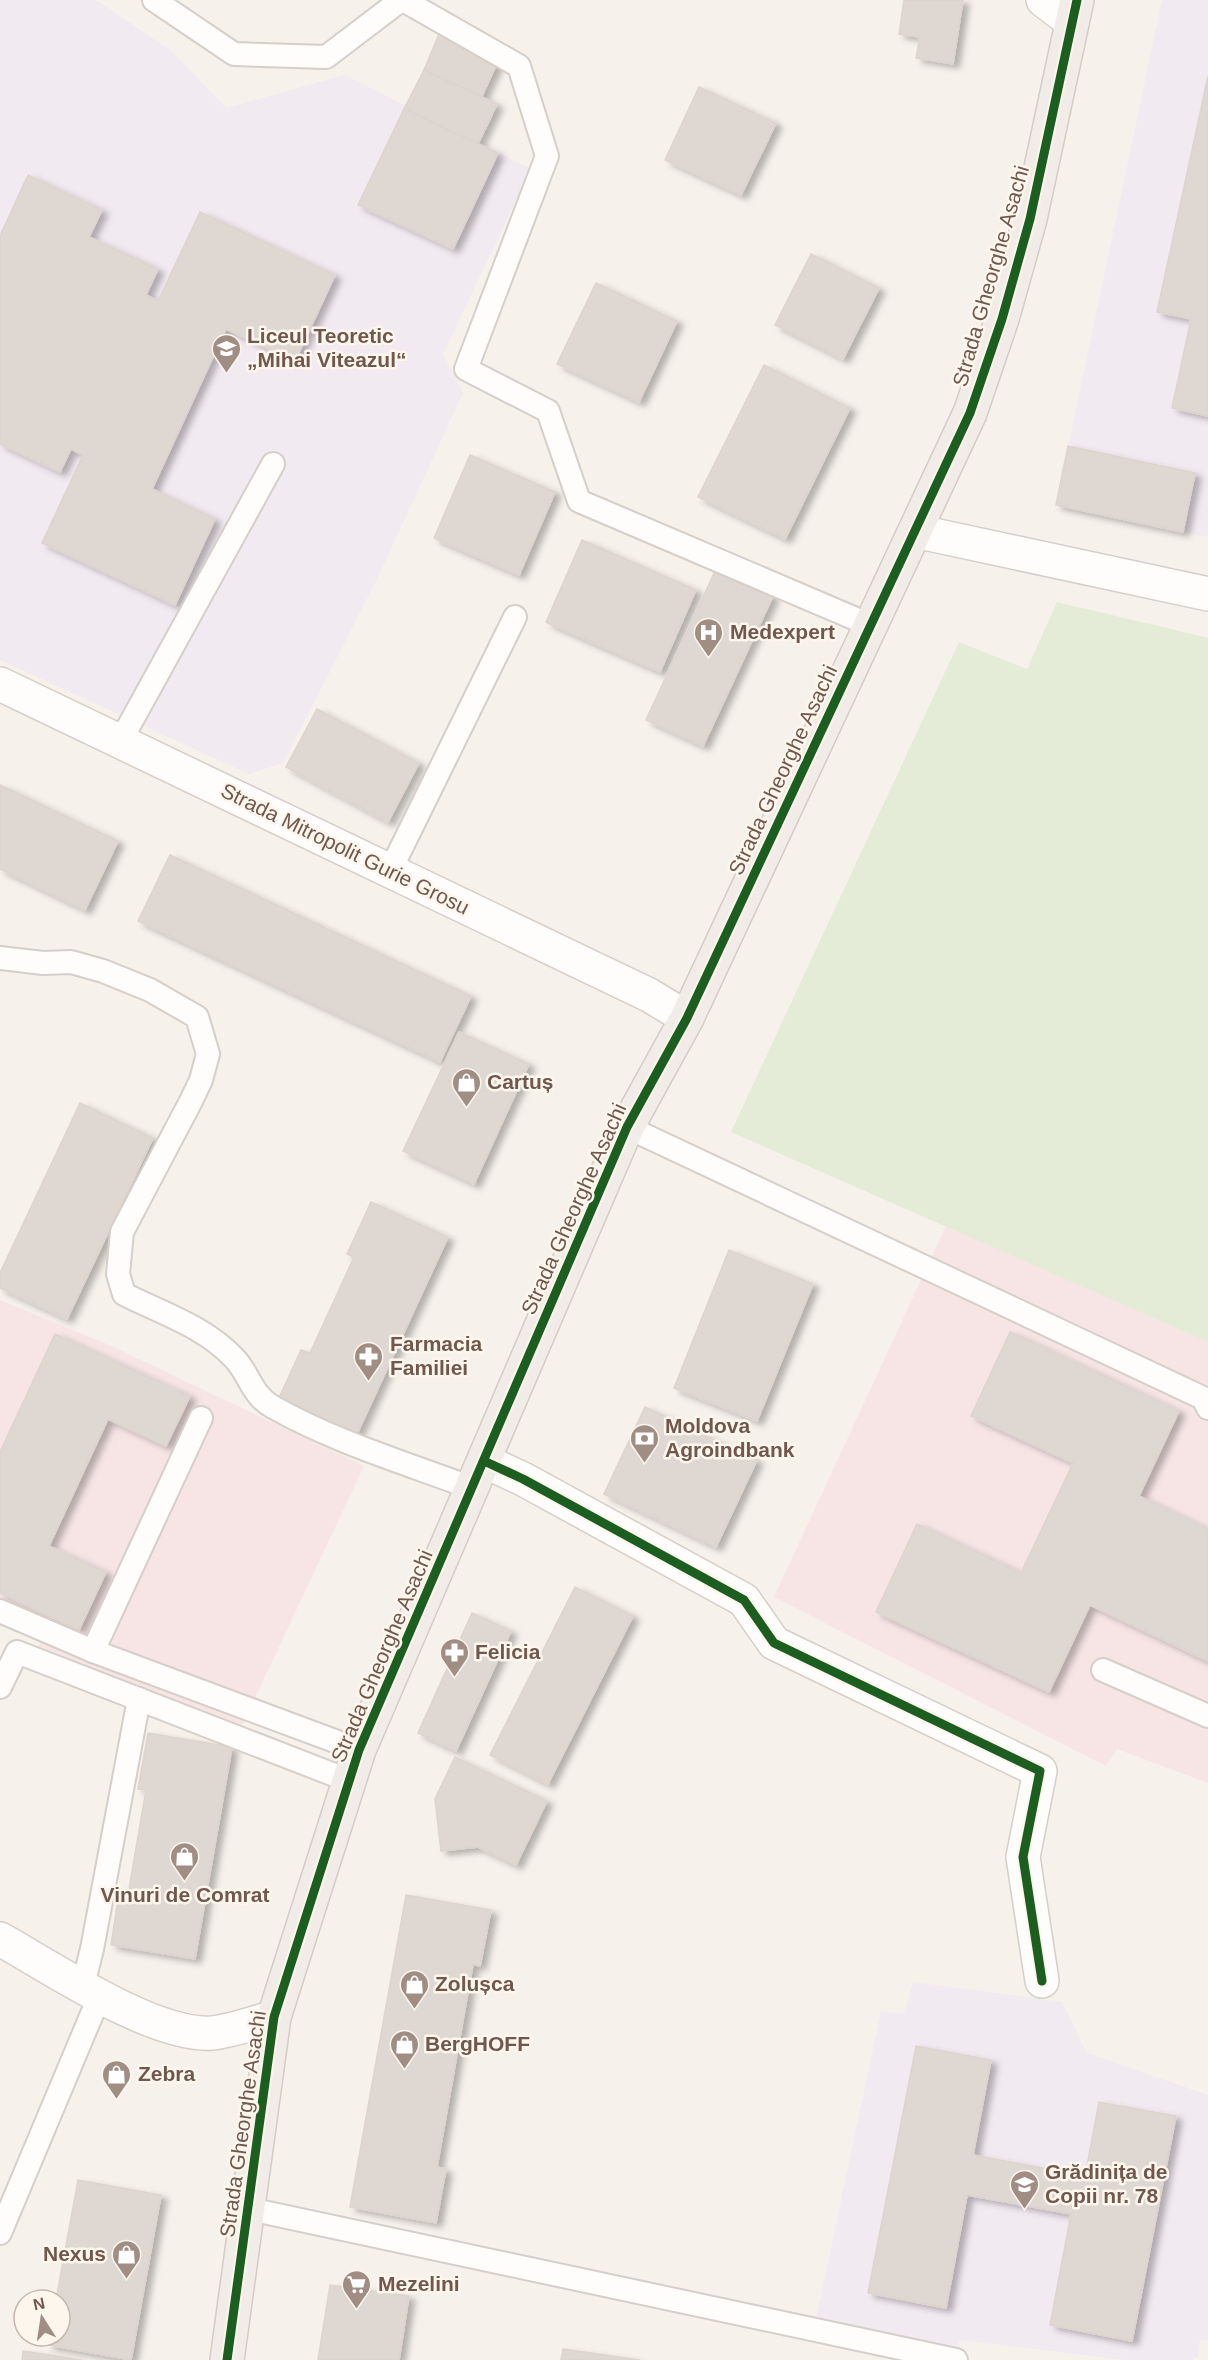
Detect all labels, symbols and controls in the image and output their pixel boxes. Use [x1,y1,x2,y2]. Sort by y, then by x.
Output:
street label: Strada Gheorghe Asachi [948,163,1033,389]
place label: Liceul Teoretic „Mihai Viteazul“ [247,324,406,371]
school or university icon: Liceul Teoretic „Mihai Viteazul“ [210,332,242,374]
hospital icon: Medexpert [693,616,725,658]
place label: Medexpert [730,620,835,643]
street label: Strada Gheorghe Asachi [724,661,841,878]
street label: Strada Mitropolit Gurie Grosu [217,778,473,919]
shop icon: Cartuș [450,1066,482,1108]
place label: Cartuș [487,1070,554,1093]
street label: Strada Gheorghe Asachi [517,1100,631,1318]
place label: Farmacia Familiei [390,1332,483,1379]
pharmacy icon: Farmacia Familiei [353,1340,385,1382]
place label: Moldova Agroindbank [665,1414,795,1461]
bank icon: Moldova Agroindbank [628,1422,660,1464]
street label: Strada Gheorghe Asachi [326,1546,437,1766]
pharmacy icon: Felicia [438,1636,470,1678]
place label: Felicia [475,1640,541,1663]
shop icon: Vinuri de Comrat [169,1840,201,1882]
place label: Vinuri de Comrat [101,1883,269,1906]
shop icon: Zolușca [398,1968,430,2010]
place label: Zolușca [435,1972,515,1995]
street label: Strada Gheorghe Asachi [215,2009,270,2239]
shop icon: BergHOFF [388,2028,420,2070]
place label: BergHOFF [425,2032,530,2055]
shop icon: Zebra [101,2058,133,2100]
place label: Zebra [138,2062,196,2085]
place label: Grădinița de Copii nr. 78 [1045,2160,1168,2207]
school or university icon: Grădinița de Copii nr. 78 [1008,2168,1040,2210]
shop icon: Nexus [111,2238,143,2280]
place label: Nexus [43,2242,106,2265]
supermarket icon: Mezelini [341,2268,373,2310]
place label: Mezelini [378,2272,460,2295]
north arrow [12,2288,72,2348]
text: N [32,2294,46,2313]

